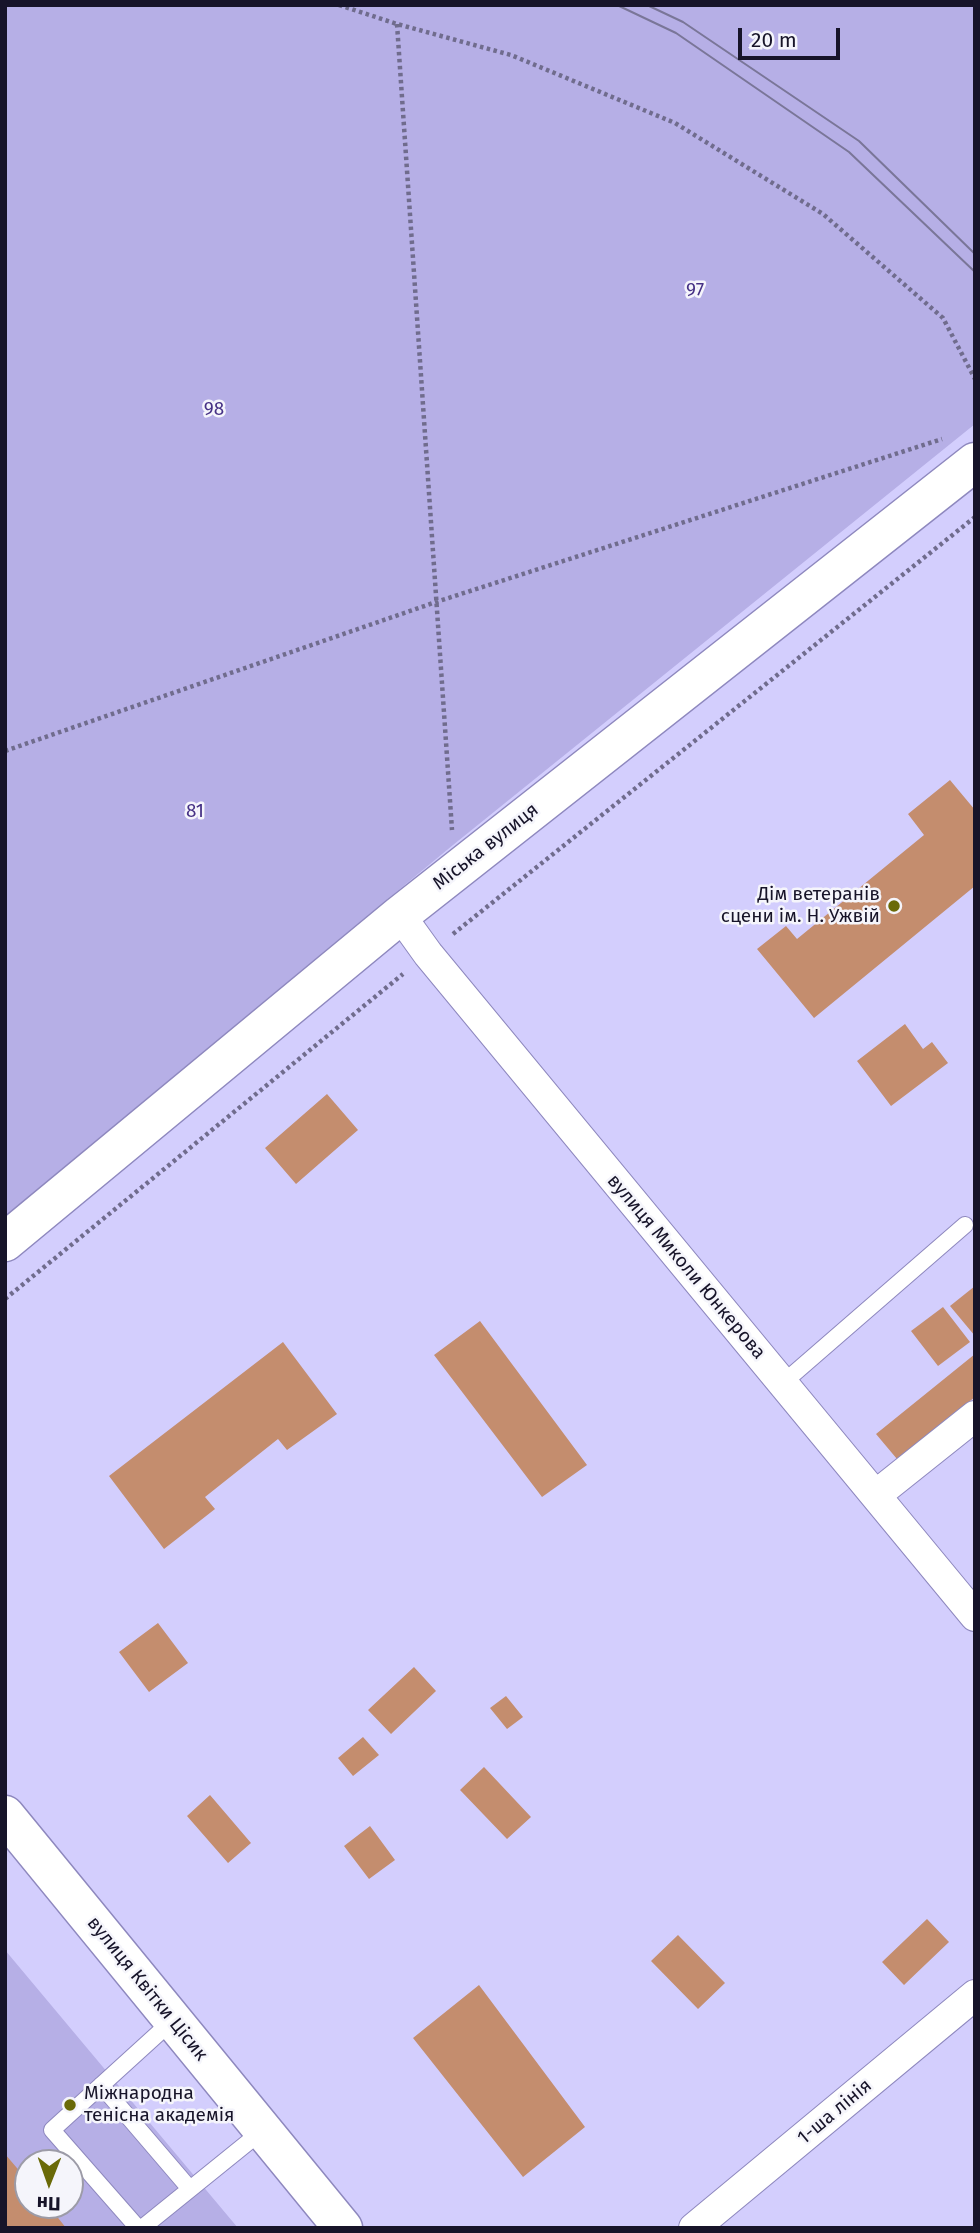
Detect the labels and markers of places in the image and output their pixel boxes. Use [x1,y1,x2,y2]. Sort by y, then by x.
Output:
place label: Дім ветеранів сцени ім. Н. Ужвій [721,884,880,928]
marker: Дім ветеранів сцени ім. Н. Ужвій [886,898,902,914]
place label: Міжнародна тенісна академія [84,2083,235,2127]
marker: Міжнародна тенісна академія [62,2097,78,2113]

